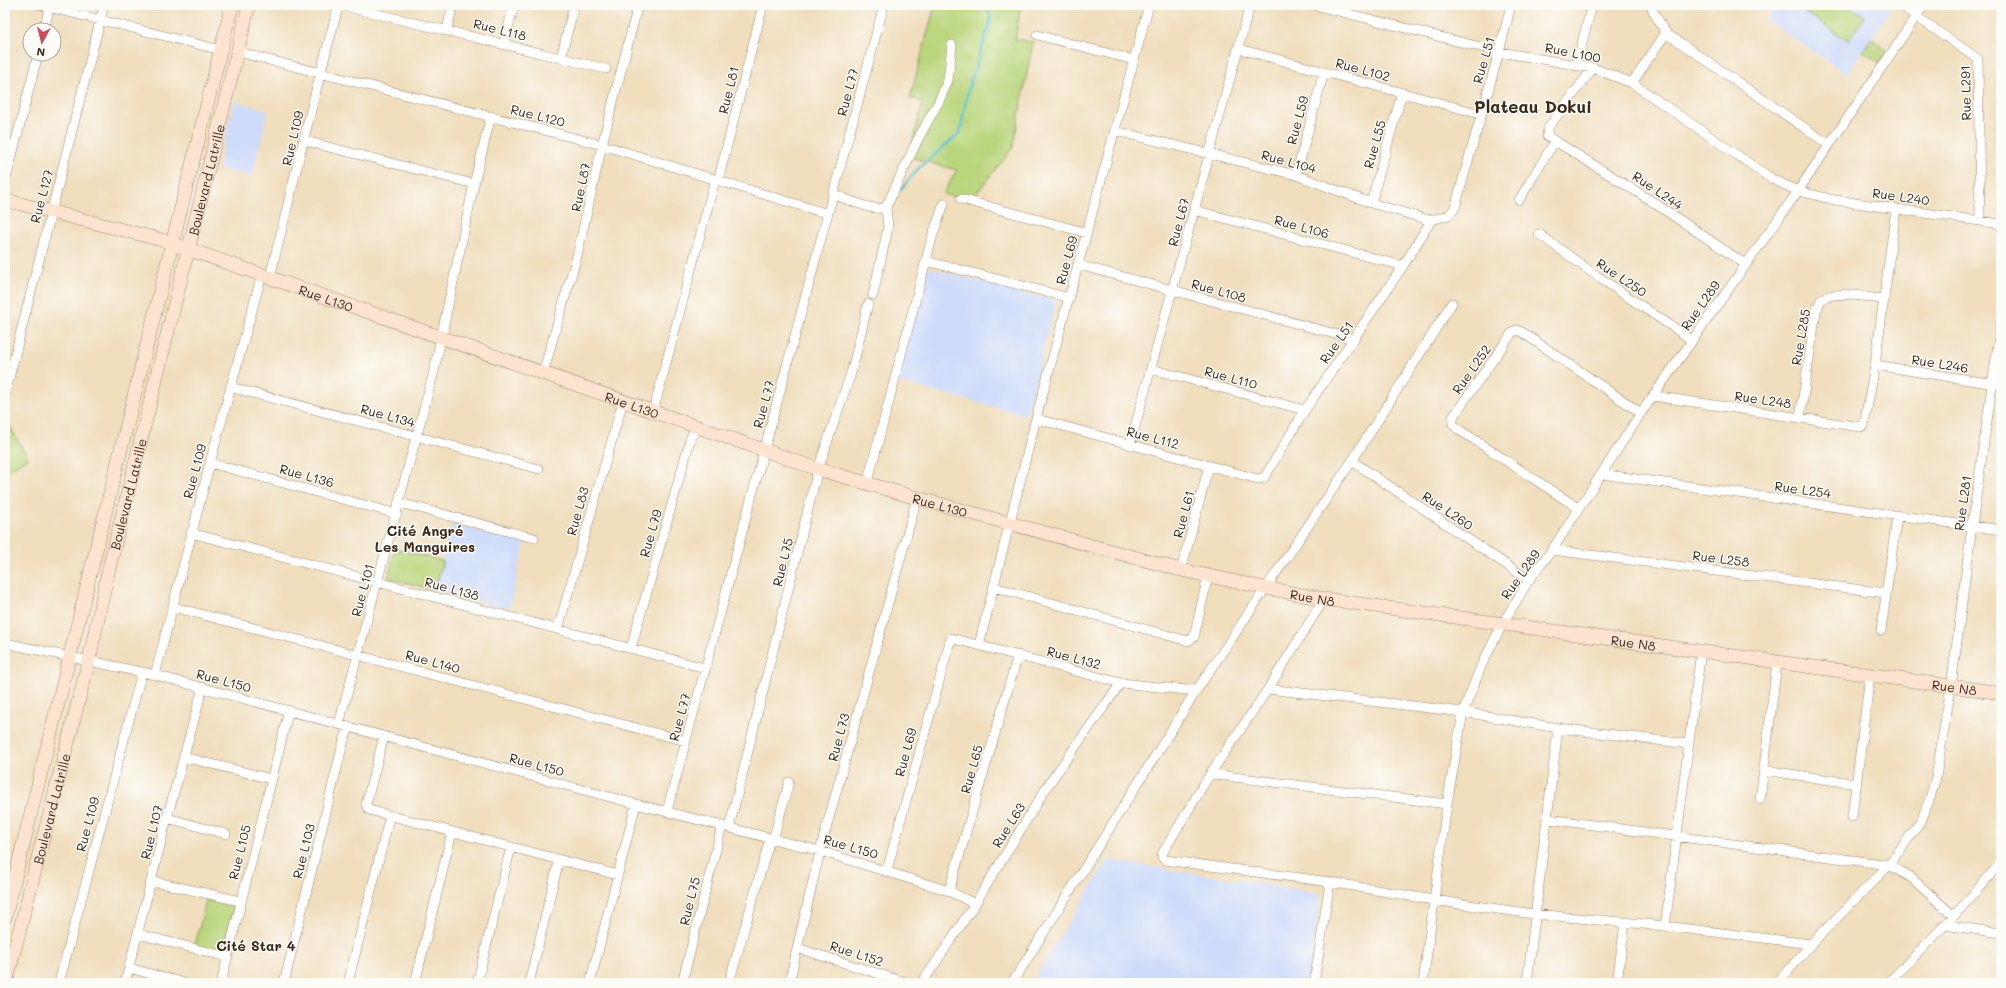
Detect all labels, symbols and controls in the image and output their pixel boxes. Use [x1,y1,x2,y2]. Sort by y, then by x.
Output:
street label: Rue L118 [472,14,528,44]
north arrow [22,22,62,62]
street label: Rue L51 [1468,35,1498,85]
street label: Rue L100 [1544,38,1602,66]
text: N [36,44,46,60]
street label: Rue L102 [1334,54,1392,84]
street label: Rue L81 [714,65,742,115]
street label: Rue L291 [1956,65,1974,121]
street label: Rue L77 [832,66,862,118]
street label: Rue L59 [1282,93,1312,146]
district label: Plateau Dokui [1474,95,1592,117]
street label: Rue L120 [509,100,567,130]
street label: Rue L109 [277,109,307,167]
street label: Rue L55 [1359,118,1389,170]
street label: Boulevard Latrille [184,122,228,237]
street label: Rue L104 [1260,146,1319,177]
street label: Rue L87 [567,161,593,213]
street label: Rue L127 [26,167,56,225]
street label: Rue L244 [1630,167,1687,213]
street label: Rue L240 [1871,184,1931,208]
street label: Rue L67 [1163,196,1193,248]
street label: Rue L106 [1273,211,1331,242]
street label: Rue L69 [1051,233,1081,286]
street label: Rue L250 [1593,254,1651,300]
street label: Rue L108 [1190,275,1248,306]
street label: Rue L289 [1677,276,1724,333]
street label: Rue L130 [297,280,356,315]
street label: Rue L285 [1787,307,1813,367]
street label: Rue L51 [1315,318,1357,366]
street label: Rue L252 [1448,341,1494,397]
street label: Rue L246 [1910,350,1970,376]
street label: Rue L110 [1203,362,1259,392]
street label: Rue L77 [748,378,778,430]
street label: Rue L130 [603,387,661,421]
street label: Rue L248 [1733,387,1793,411]
street label: Rue L134 [359,400,417,430]
street label: Rue L112 [1125,422,1181,452]
street label: Boulevard Latrille [105,437,149,551]
street label: Rue L109 [179,441,210,500]
street label: Rue L136 [278,460,336,490]
street label: Rue L281 [1950,474,1974,532]
street label: Rue L254 [1774,477,1833,501]
street label: Rue L83 [562,484,592,537]
street label: Rue L260 [1419,487,1477,533]
street label: Rue L130 [911,489,969,520]
street label: Rue L61 [1169,489,1197,539]
street label: Rue L79 [635,507,665,559]
district label: Cité Angré Les Manguires [375,521,475,556]
street label: Rue L75 [768,536,796,588]
street label: Rue L289 [1497,545,1544,602]
street label: Rue L258 [1692,546,1751,570]
street label: Rue L101 [347,562,377,618]
street label: Rue L138 [423,573,481,603]
street label: Rue N8 [1289,584,1336,609]
street label: Rue N8 [1610,630,1657,654]
street label: Rue L132 [1045,642,1103,672]
street label: Rue L140 [404,646,462,676]
street label: Rue L150 [195,665,253,695]
street label: Rue N8 [1931,675,1978,698]
street label: Rue L77 [664,691,694,743]
street label: Rue L73 [823,711,853,763]
street label: Rue L69 [890,725,920,778]
street label: Rue L65 [956,743,986,795]
street label: Rue L150 [508,749,566,779]
street label: Boulevard Latrille [28,751,73,866]
street label: Rue L109 [72,794,103,853]
street label: Rue L63 [988,799,1029,851]
street label: Rue L107 [136,803,166,861]
street label: Rue L103 [288,821,318,880]
street label: Rue L105 [224,823,254,881]
street label: Rue L150 [822,830,880,862]
street label: Rue L75 [675,875,703,927]
district label: Cité Star 4 [216,936,296,955]
street label: Rue L152 [828,936,886,970]

